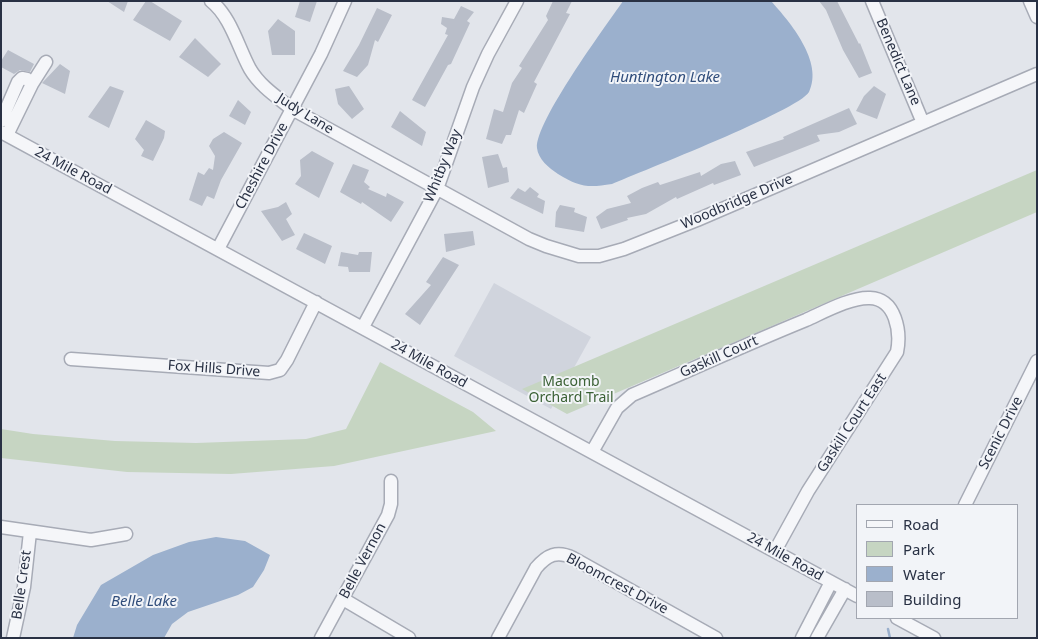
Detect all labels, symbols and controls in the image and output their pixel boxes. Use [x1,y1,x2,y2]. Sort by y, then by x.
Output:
street label: Benedict Lane [872,16,924,108]
water label: Huntington Lake [610,69,720,87]
street label: Judy Lane [274,90,336,138]
street label: Cheshire Drive [232,120,292,212]
street label: Whitby Way [421,127,465,205]
street label: 24 Mile Road [32,144,114,198]
street label: Woodbridge Drive [679,171,795,233]
street label: Gaskill Court [677,332,761,382]
street label: 24 Mile Road [388,336,470,392]
street label: Fox Hills Drive [167,357,261,381]
street label: Gaskill Court East [814,370,890,476]
park label: Macomb Orchard Trail [528,374,614,407]
street label: Scenic Drive [975,394,1027,472]
legend [856,504,1018,619]
text: Road [903,514,939,534]
street label: Belle Vernon [336,520,390,602]
street label: 24 Mile Road [744,529,826,585]
text: Park [903,539,935,559]
street label: Belle Crest [9,549,35,621]
street label: Bloomcrest Drive [563,550,671,618]
text: Water [903,564,945,584]
text: Building [903,589,961,609]
water label: Belle Lake [111,593,177,611]

